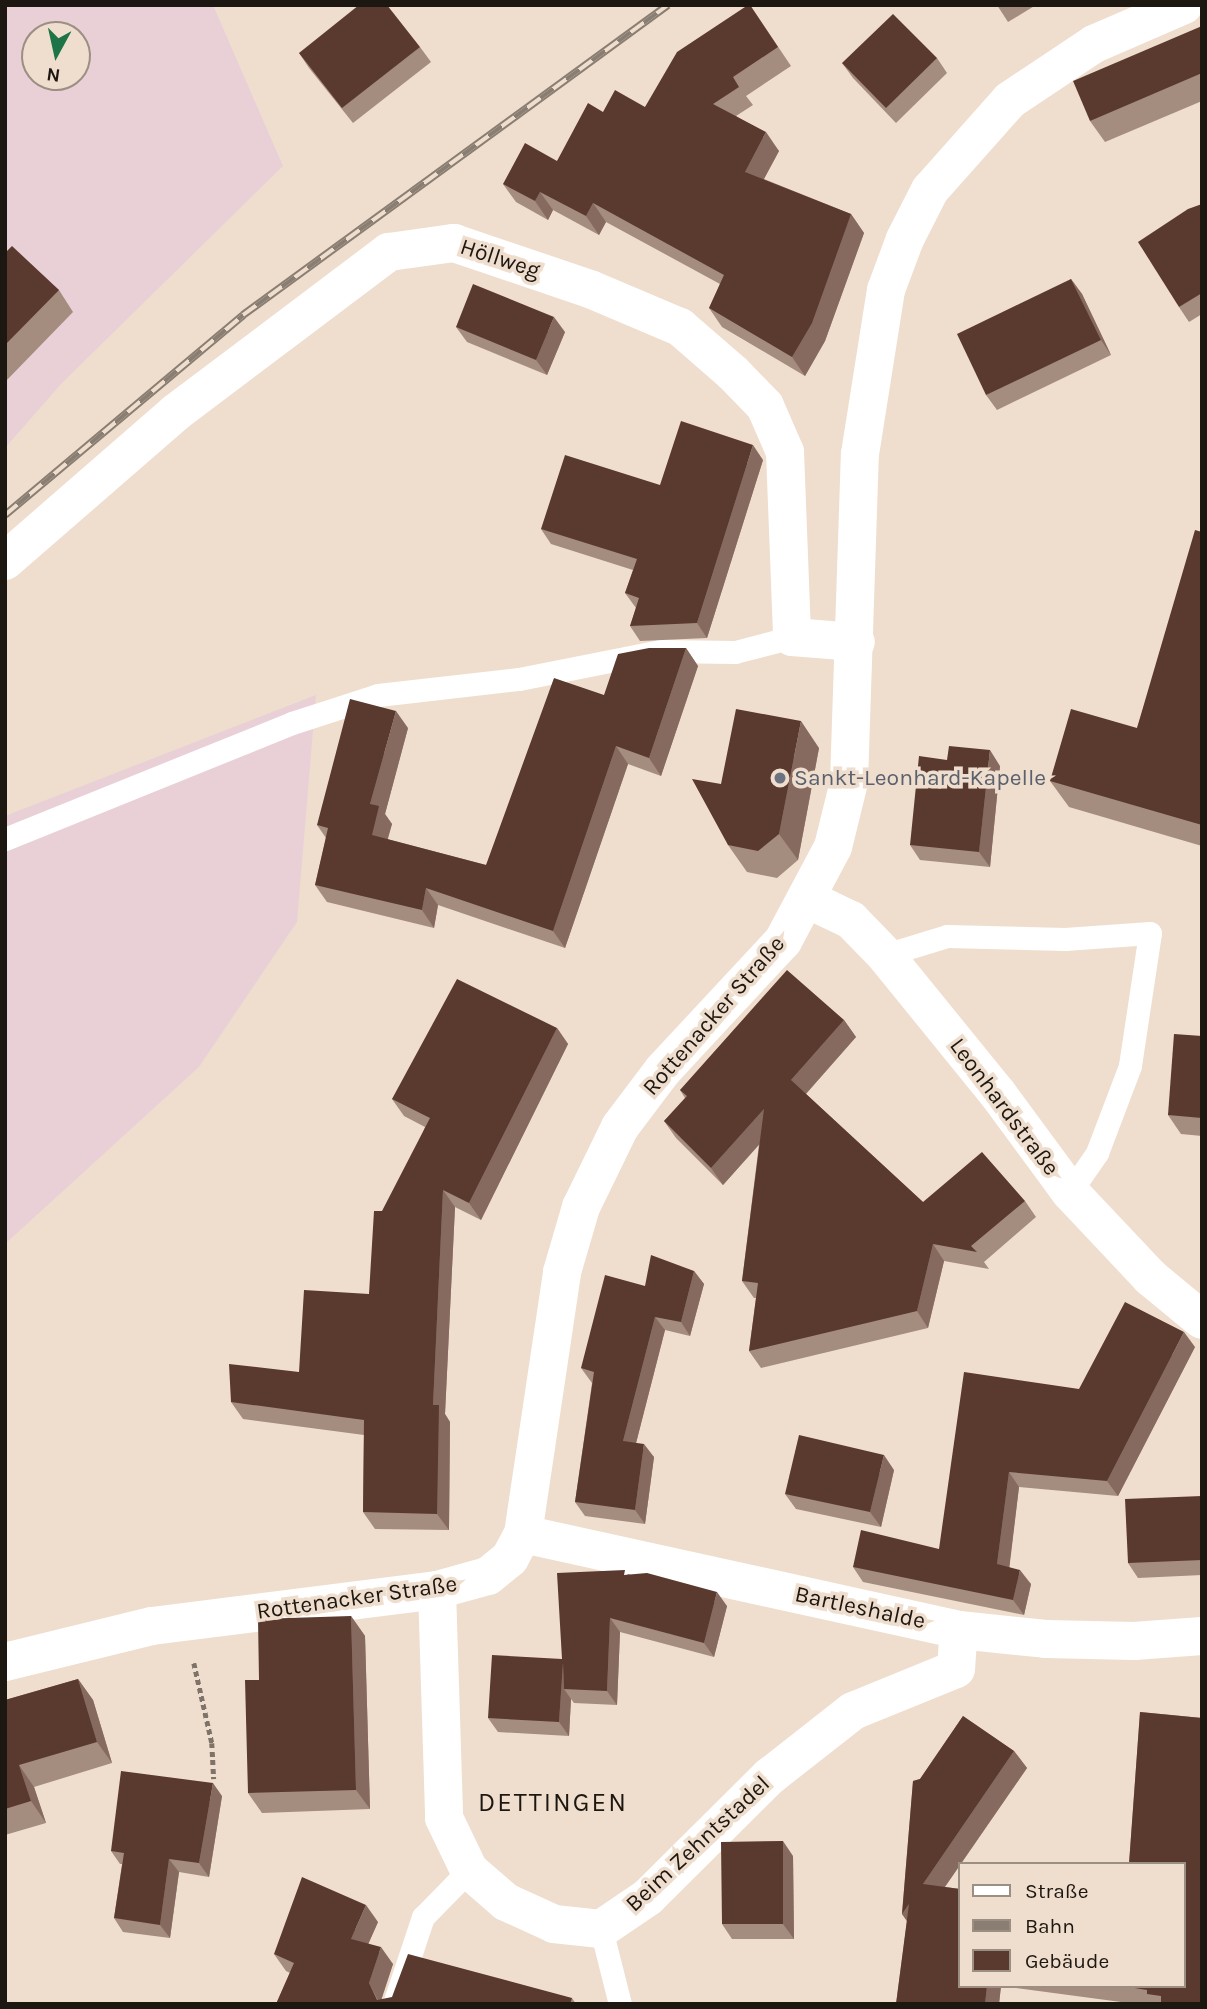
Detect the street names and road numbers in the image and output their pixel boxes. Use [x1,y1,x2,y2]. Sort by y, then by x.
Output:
street label: Höllweg [457,233,543,285]
street label: Rottenacker Straße [637,931,791,1101]
street label: Leonhardstraße [943,1033,1065,1181]
street label: Rottenacker Straße [255,1570,459,1626]
street label: Bartleshalde [792,1581,928,1635]
street label: Beim Zehntstadel [620,1770,776,1918]

